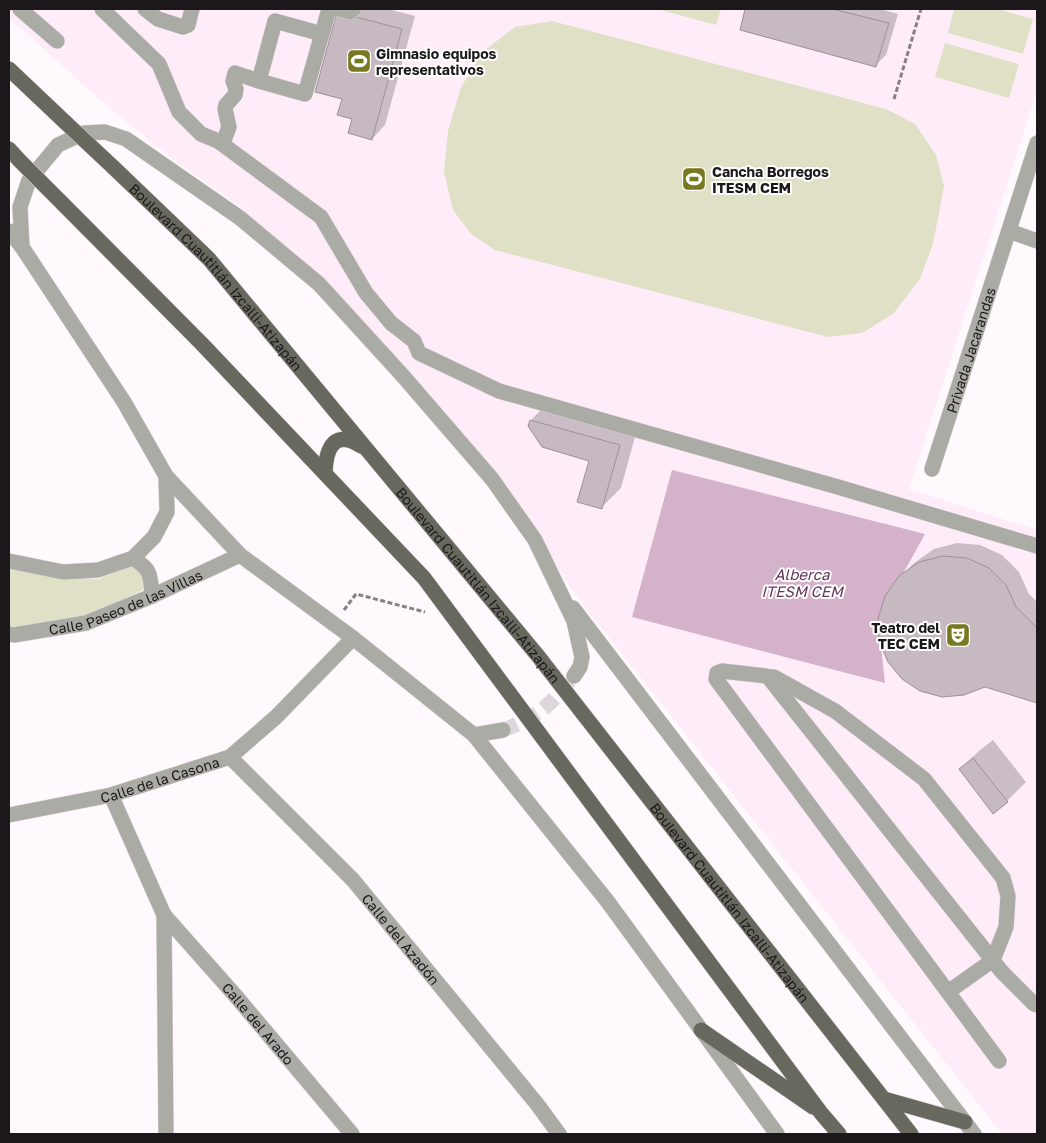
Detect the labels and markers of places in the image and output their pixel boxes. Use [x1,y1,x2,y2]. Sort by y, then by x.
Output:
place label: Gimnasio equipos representativos [376,45,497,78]
sports icon: Gimnasio equipos representativos [346,48,372,74]
place label: Cancha Borregos ITESM CEM [712,163,829,196]
sports icon: Cancha Borregos ITESM CEM [681,166,707,192]
place label: Teatro del TEC CEM [871,619,940,652]
theatre icon: Teatro del TEC CEM [945,622,971,648]

